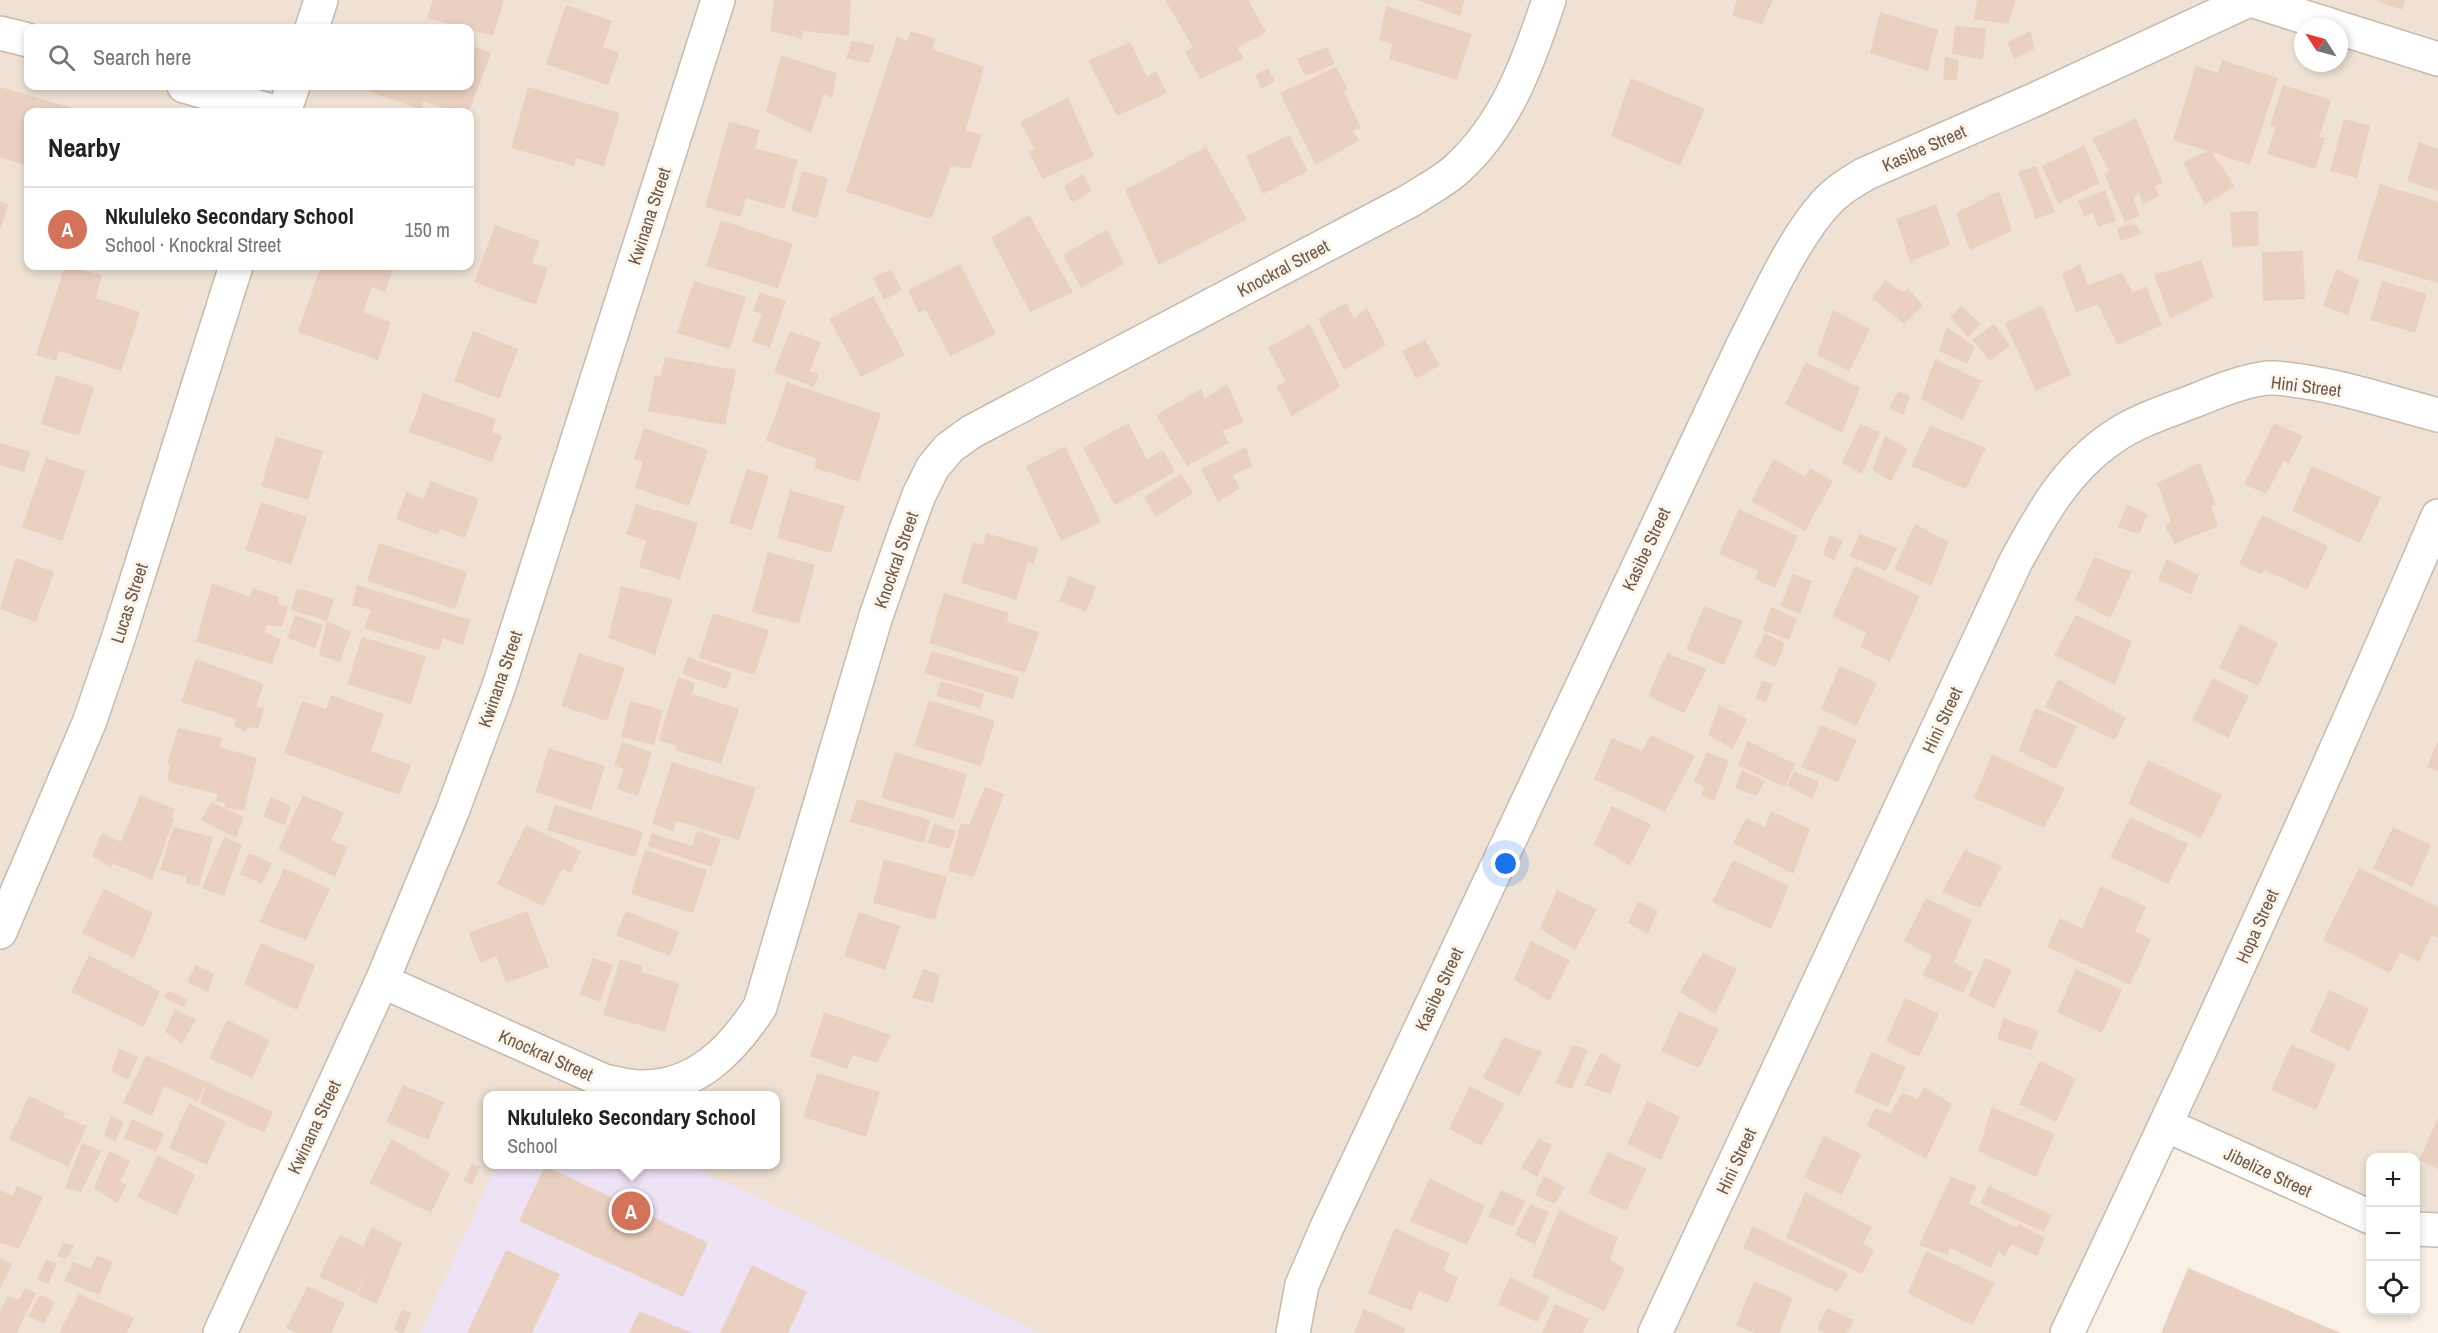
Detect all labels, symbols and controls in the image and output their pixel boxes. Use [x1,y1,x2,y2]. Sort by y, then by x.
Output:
north arrow [2294,18,2348,72]
search box [24,24,474,90]
icon: search [45,41,78,74]
text: Search here [93,42,191,72]
street label: Kasibe Street [1878,118,1970,178]
text: Nearby [48,130,120,165]
street label: Kwinana Street [622,164,676,268]
text: Nkululeko Secondary School [105,201,354,231]
text: A [62,216,73,243]
text: 150 m [404,216,450,243]
text: School · Knockral Street [105,231,281,258]
street label: Knockral Street [1233,233,1333,303]
street label: Hini Street [2269,369,2343,403]
street label: Kasibe Street [1616,503,1676,595]
street label: Knockral Street [868,508,924,612]
street label: Lucas Street [104,560,154,646]
street label: Kwinana Street [472,627,528,731]
street label: Hini Street [1916,683,1968,757]
your location [1491,849,1520,878]
street label: Hopa Street [2230,885,2284,967]
street label: Kasibe Street [1409,943,1469,1035]
street label: Knockral Street [495,1023,597,1087]
street label: Kwinana Street [281,1076,347,1178]
popup [483,1091,780,1169]
text: Nkululeko Secondary School [507,1102,756,1132]
street label: Hini Street [1710,1124,1762,1198]
text: School [507,1132,557,1159]
street label: Jibelize Street [2220,1141,2316,1203]
map controls [2366,1153,2420,1315]
button: + [2366,1153,2420,1207]
pin: A [612,1188,650,1234]
button: − [2366,1207,2420,1261]
button: locate [2366,1261,2420,1315]

